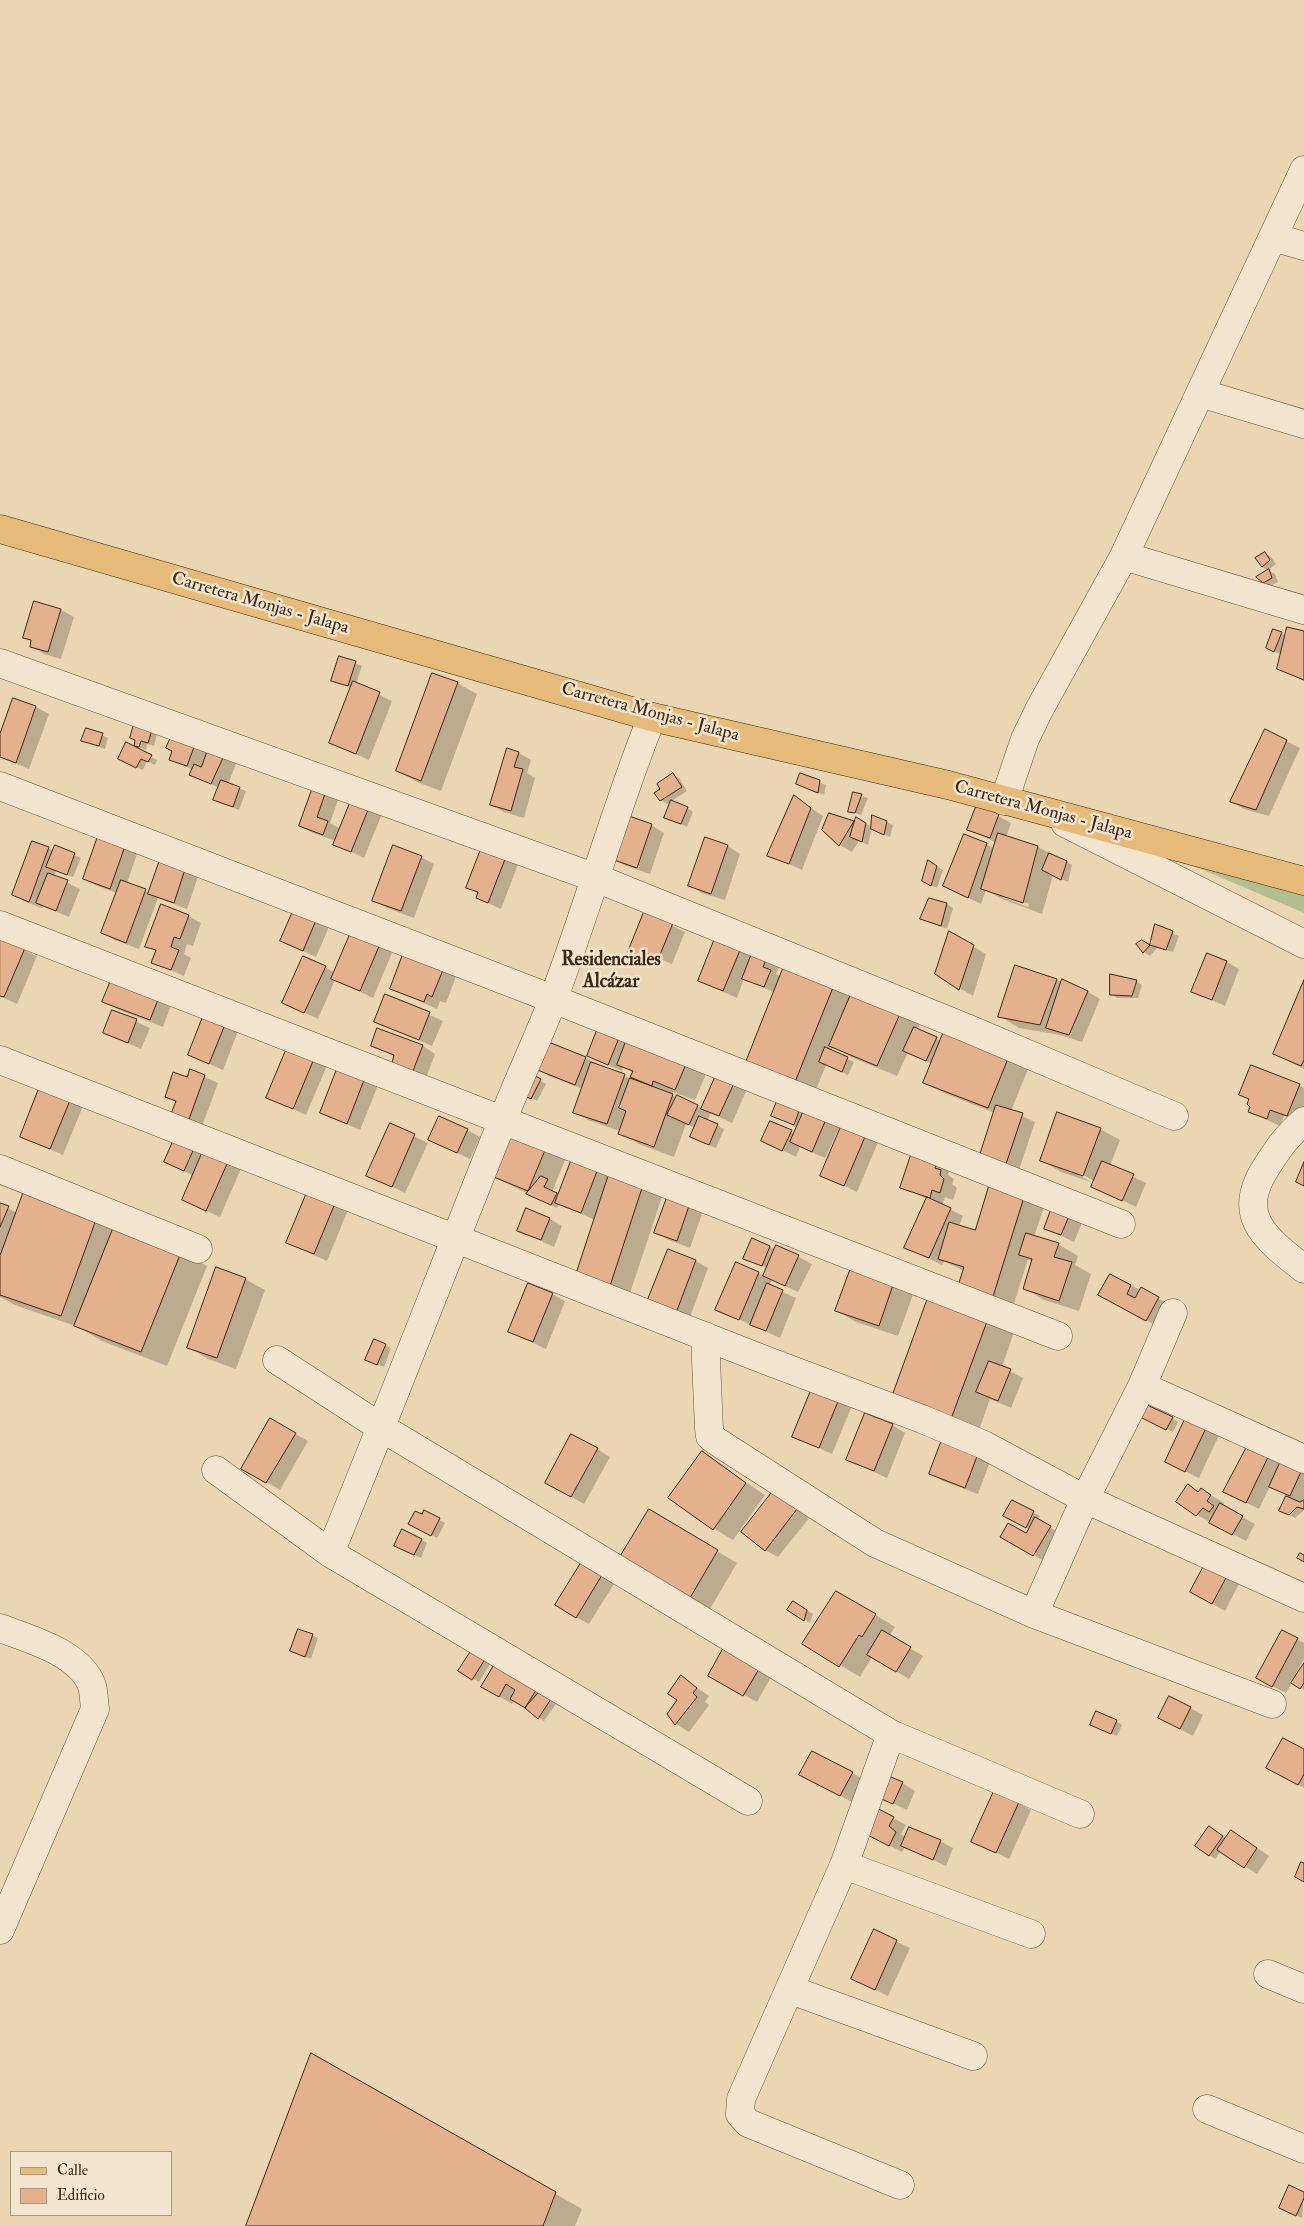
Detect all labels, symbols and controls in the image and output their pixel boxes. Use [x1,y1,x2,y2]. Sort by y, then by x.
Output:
street label: Carretera Monjas - Jalapa [169,568,351,640]
street label: Carretera Monjas - Jalapa [559,679,741,747]
street label: Carretera Monjas - Jalapa [952,777,1134,845]
district label: Residenciales Alcázar [561,950,661,994]
legend [10,2151,172,2216]
text: Calle [57,2161,88,2180]
text: Edificio [57,2186,105,2205]

